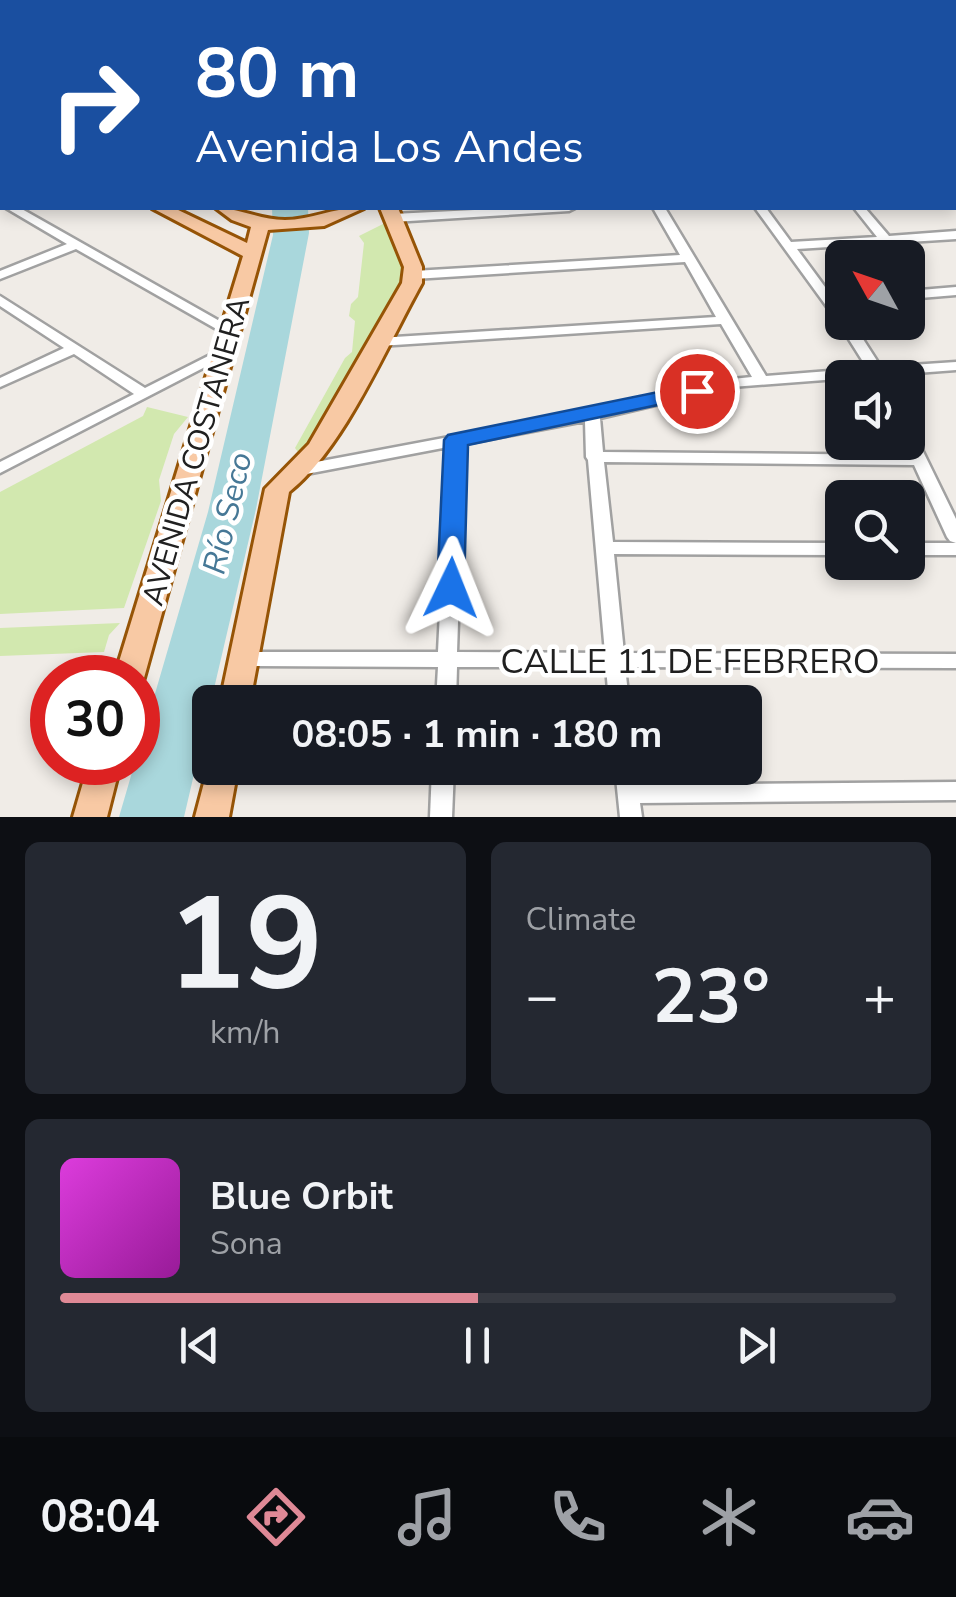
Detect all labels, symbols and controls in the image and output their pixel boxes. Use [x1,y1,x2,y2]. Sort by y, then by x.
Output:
text: 80 m [195,26,359,122]
icon: right [30,40,160,170]
text: Avenida Los Andes [195,117,584,178]
north arrow [825,240,925,340]
map controls [825,240,925,580]
street label: AVENIDA COSTANERA [133,292,260,610]
pin [655,349,740,434]
button: sound [825,360,925,460]
icon: arrive [670,364,725,419]
water label: Río Seco [193,448,262,578]
button: search [825,480,925,580]
position arrow [399,536,503,640]
street label: CALLE 11 DE FEBRERO [500,638,880,685]
speed limit sign: 30 [30,655,160,785]
text: 08:05 · 1 min · 180 m [292,709,662,760]
text: 19 [167,857,323,1034]
text: Climate [526,898,636,941]
text: 23° [652,946,770,1048]
text: − [526,959,559,1034]
text: + [863,959,896,1034]
text: km/h [210,1011,281,1054]
text: Blue Orbit [210,1171,393,1222]
text: Sona [210,1222,283,1265]
icon: previous [172,1318,227,1373]
icon: pause [450,1318,505,1373]
icon: next [729,1318,784,1373]
icon: directions [241,1482,311,1552]
icon: music [392,1482,462,1552]
icon: phone [543,1482,613,1552]
icon: climate [694,1482,764,1552]
icon: car [845,1482,915,1552]
text: 08:04 [41,1487,160,1548]

